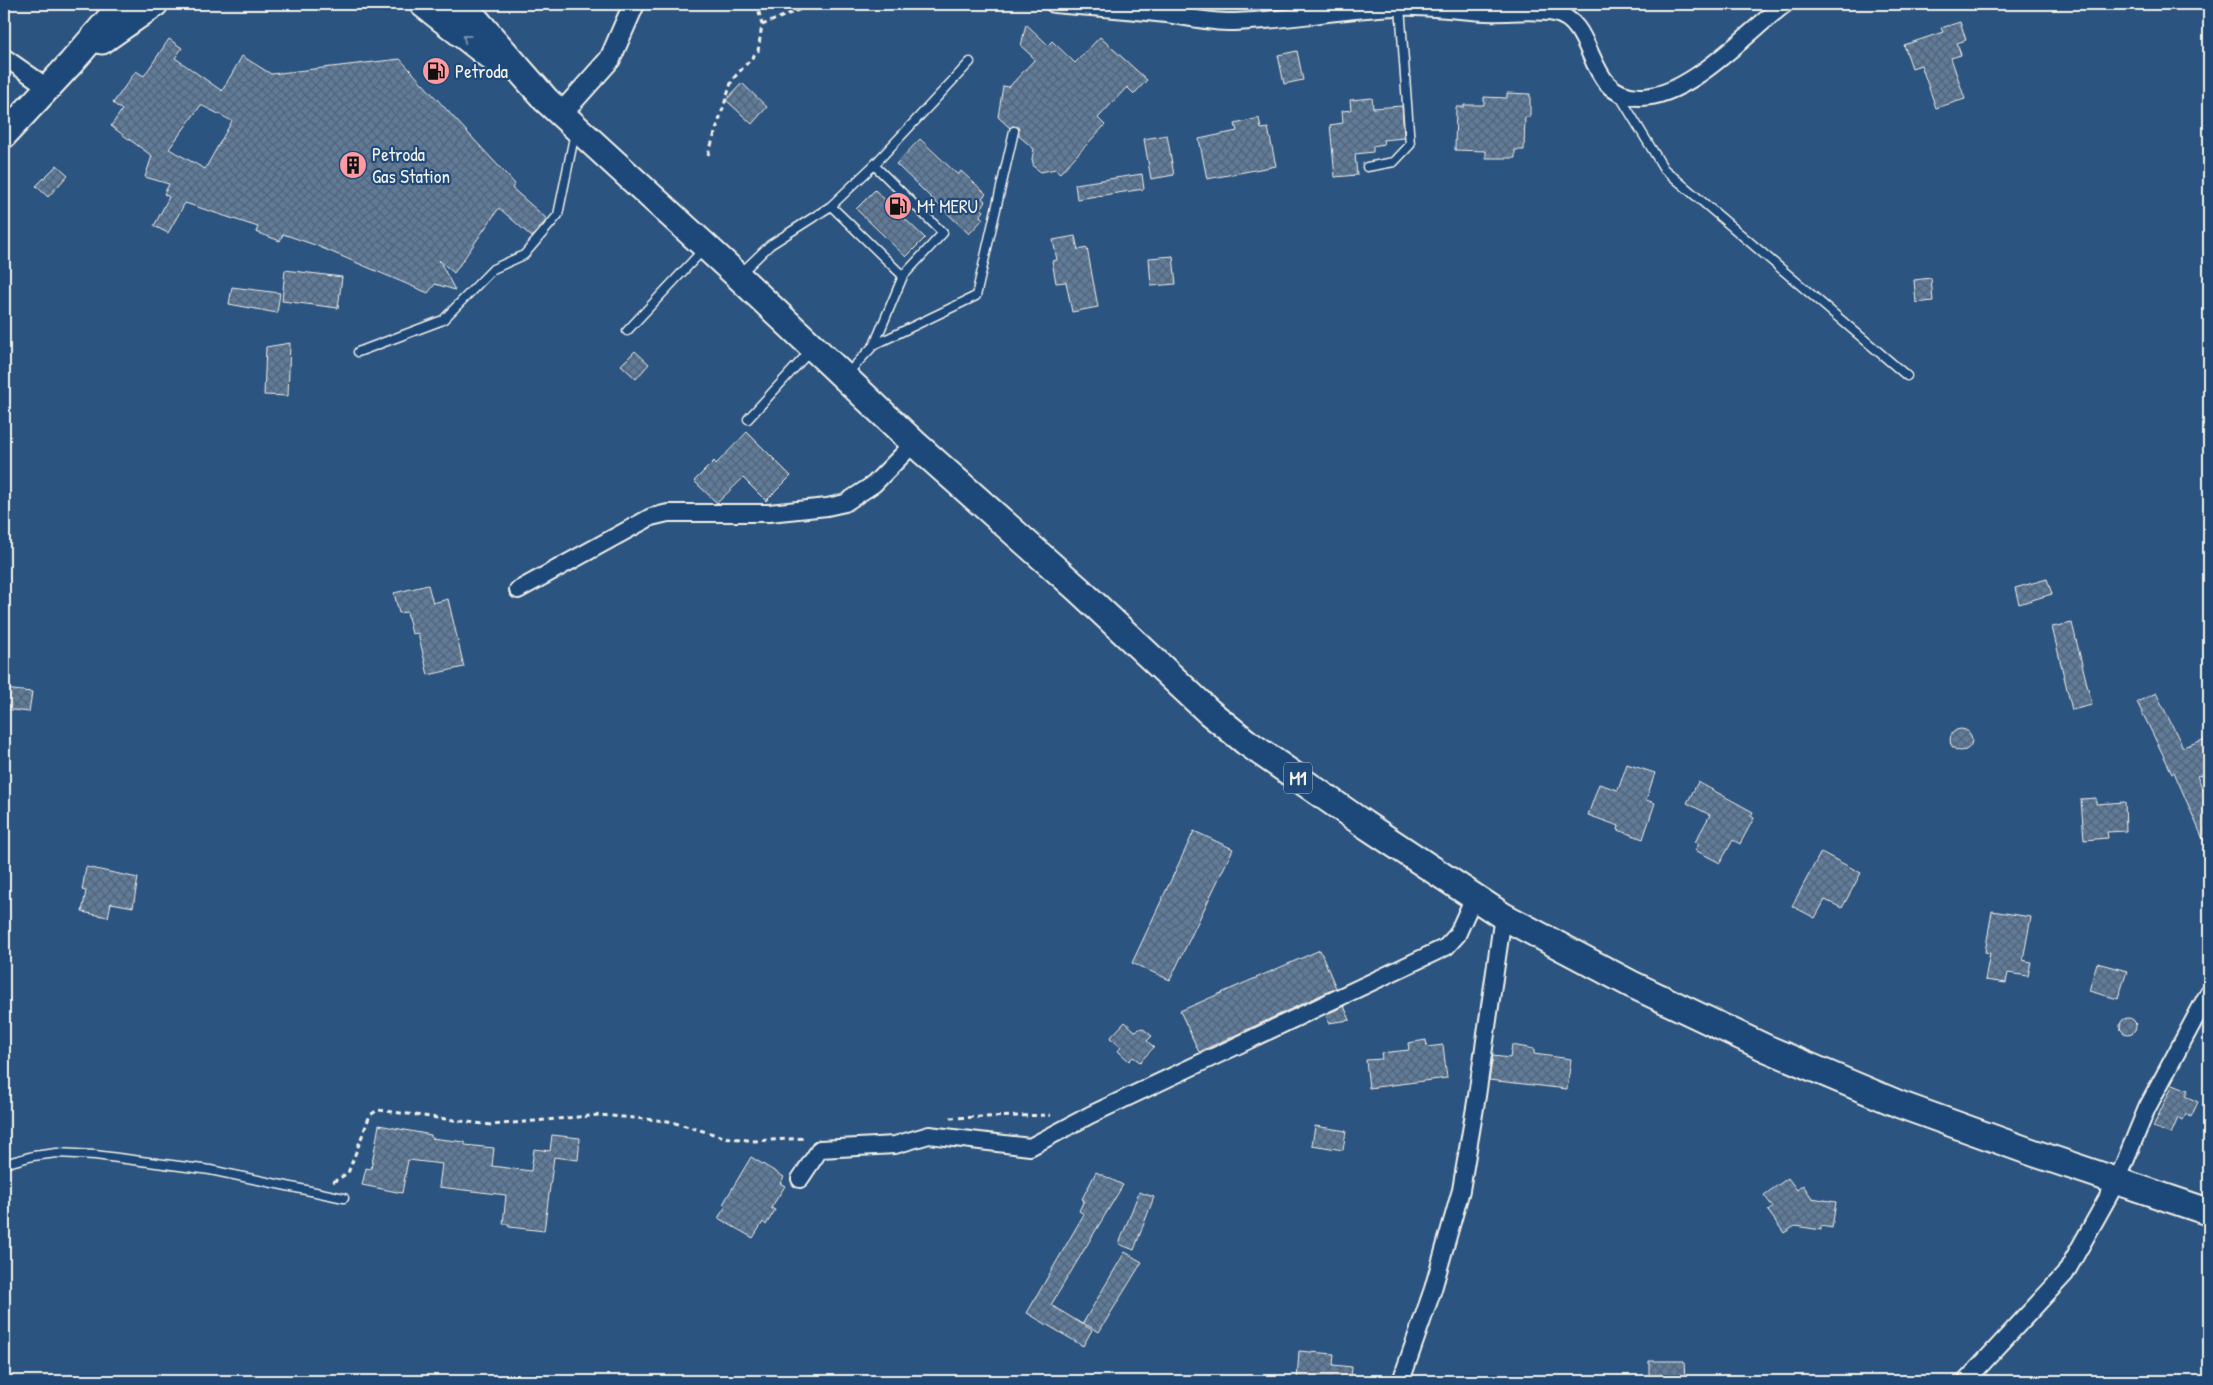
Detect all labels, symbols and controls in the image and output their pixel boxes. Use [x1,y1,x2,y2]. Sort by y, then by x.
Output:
one-way arrow [463,34,472,43]
fuel station icon: Petroda [421,56,451,86]
place label: Petroda [455,58,509,84]
place label: Petroda Gas Station [372,141,450,189]
building icon: Petroda Gas Station [338,150,368,180]
fuel station icon: Mt MERU [883,191,913,221]
place label: Mt MERU [917,193,978,219]
road number: M1 [1284,762,1312,794]

